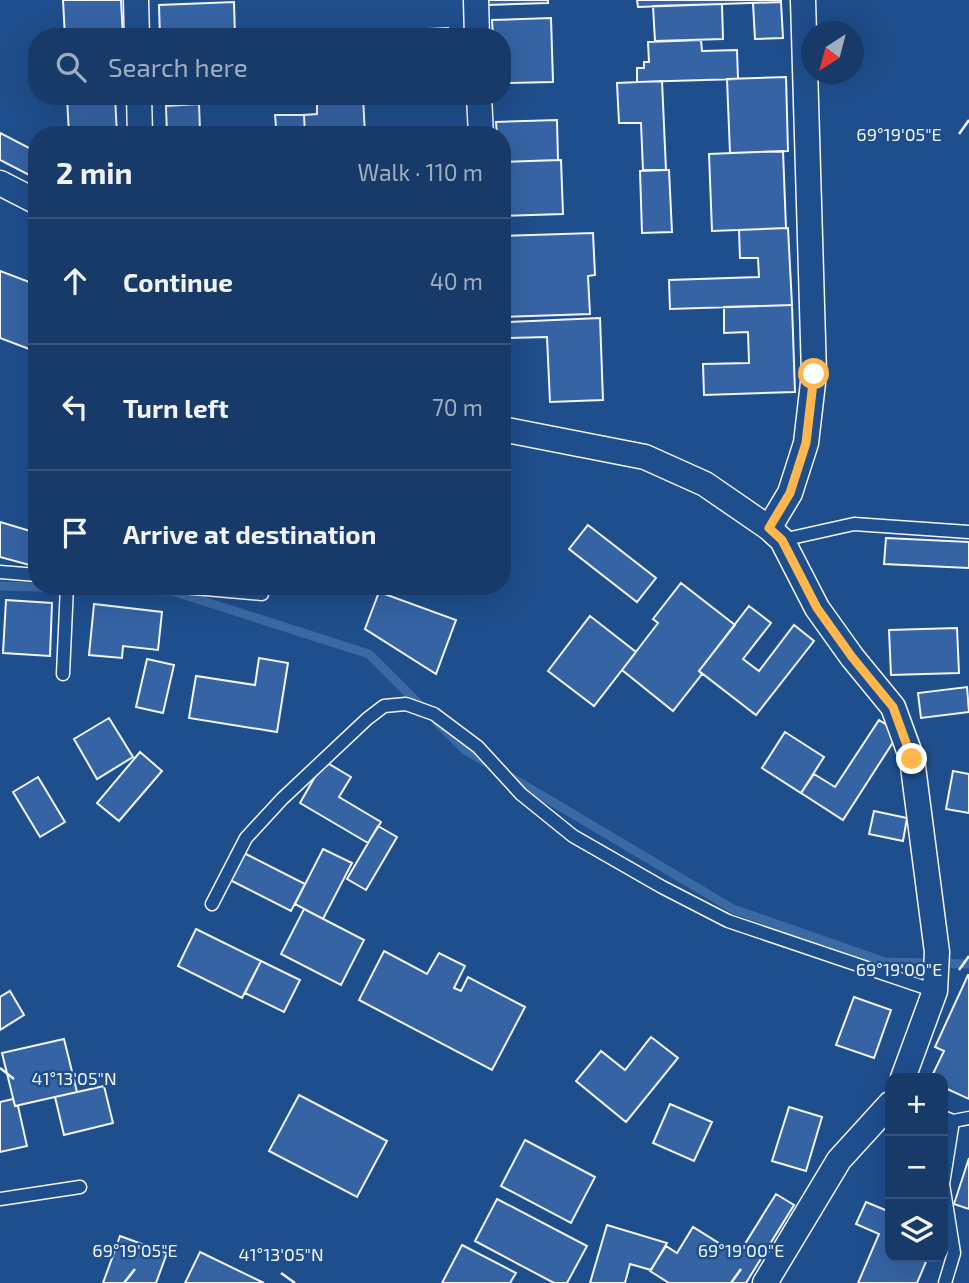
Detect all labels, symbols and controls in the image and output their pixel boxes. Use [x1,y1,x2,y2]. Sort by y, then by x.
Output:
north arrow [801,21,864,84]
search box [28,28,511,105]
icon: search [52,48,90,86]
text: Search here [108,51,248,82]
text: 69°19'05"E [856,123,942,145]
text: 2 min [56,154,133,190]
text: Walk · 110 m [357,158,483,186]
icon: ahead [56,262,94,300]
text: Continue [123,266,233,297]
text: 40 m [430,267,483,295]
route start [798,358,829,389]
icon: left [56,388,94,426]
text: Turn left [123,392,229,423]
text: 70 m [432,393,483,421]
icon: arrive [56,514,94,552]
text: Arrive at destination [123,518,376,549]
route end [896,743,927,774]
text: 69°19'00"E [856,958,942,980]
text: 41°13'05"N [31,1067,117,1089]
map controls [885,1073,948,1262]
button: + [885,1073,948,1136]
button: − [885,1136,948,1199]
button: layers [885,1199,948,1262]
text: 69°19'05"E [92,1239,178,1261]
text: 69°19'00"E [698,1239,784,1261]
text: 41°13'05"N [238,1243,324,1265]

